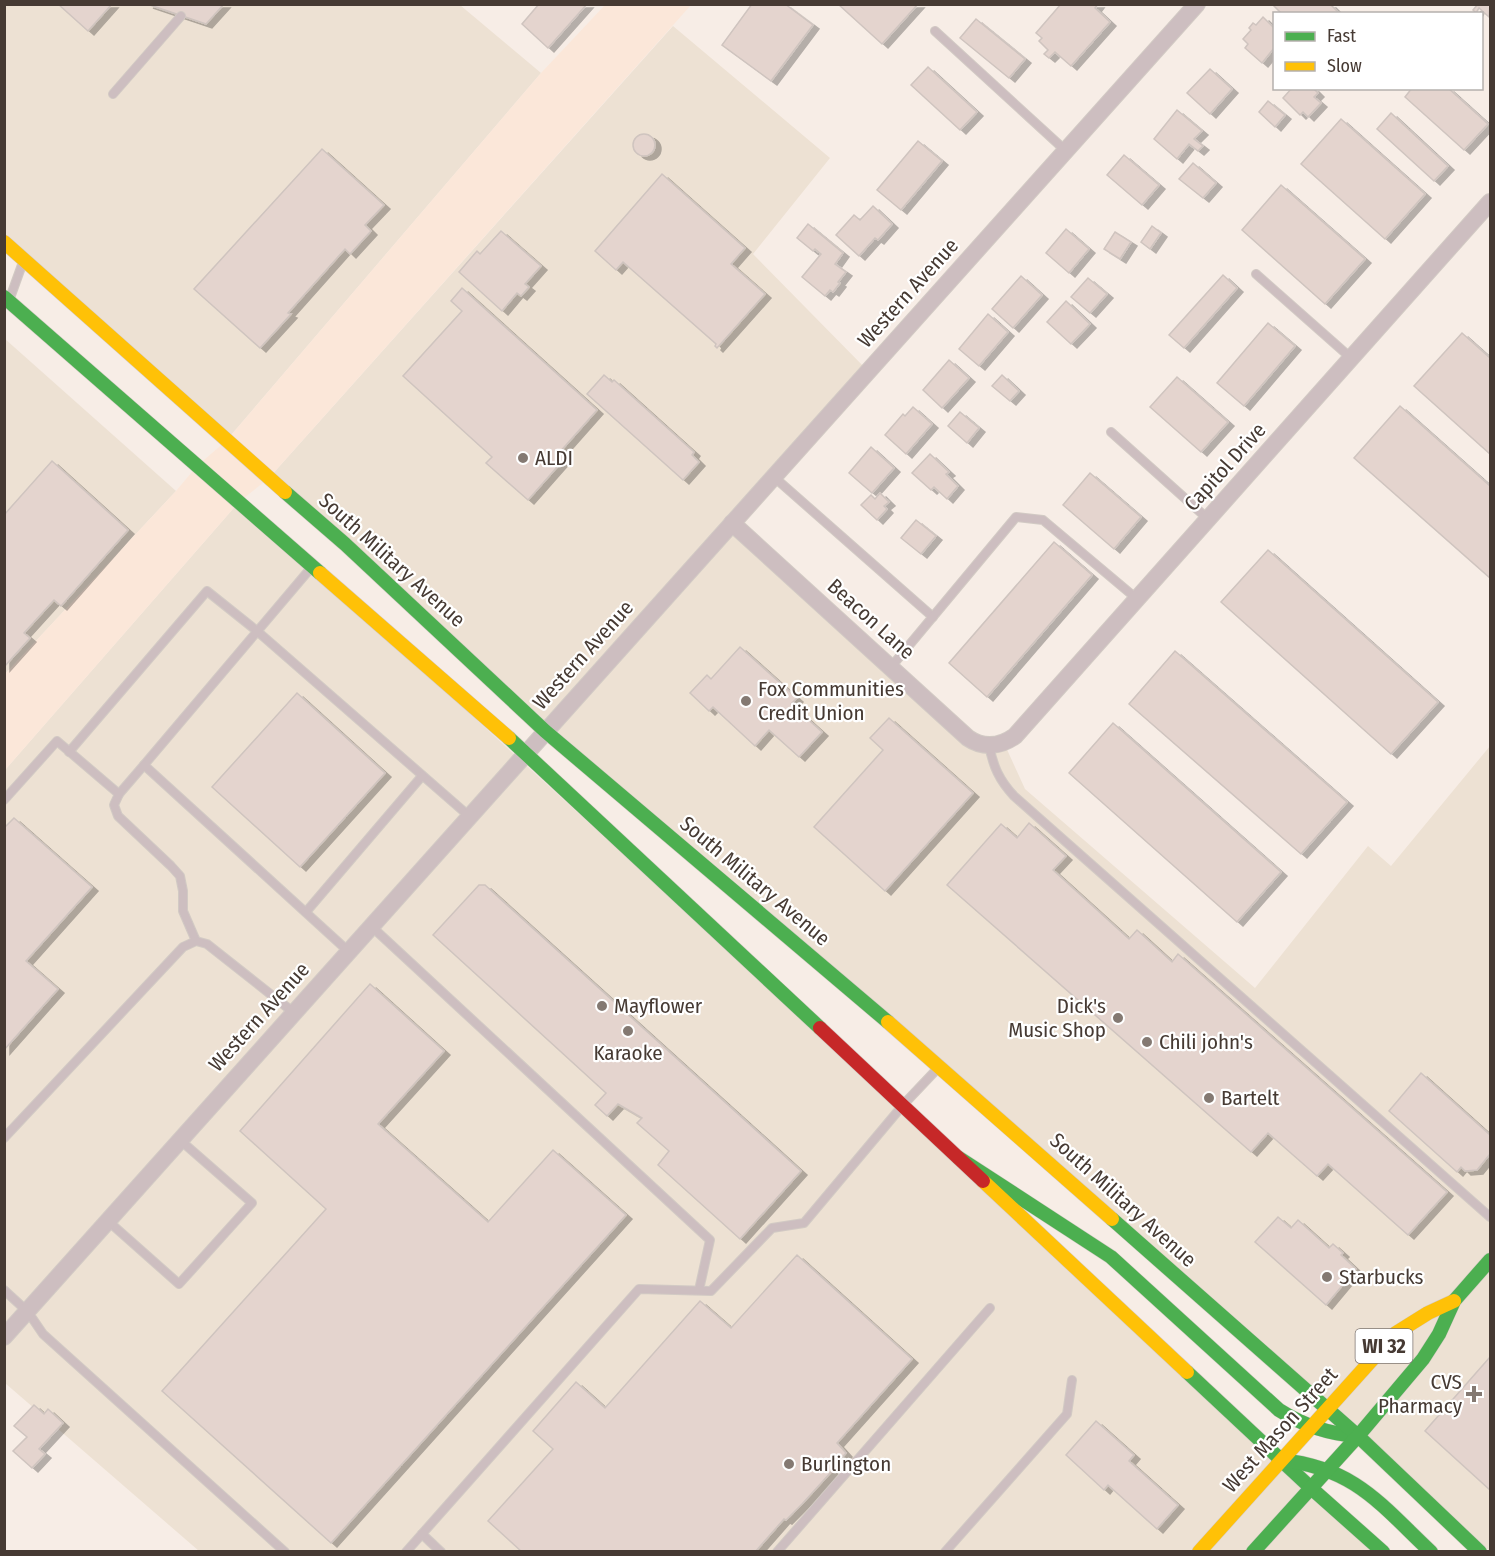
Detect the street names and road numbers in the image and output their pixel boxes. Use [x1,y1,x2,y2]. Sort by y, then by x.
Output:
street label: Western Avenue [852,233,964,353]
street label: Capitol Drive [1179,418,1271,516]
street label: South Military Avenue [313,487,471,633]
street label: Beacon Lane [822,573,920,665]
street label: Western Avenue [527,595,639,715]
street label: South Military Avenue [675,811,835,951]
street label: Western Avenue [203,957,315,1077]
street label: South Military Avenue [1044,1127,1202,1273]
road number: WI 32 [1356,1329,1412,1363]
street label: West Mason Street [1217,1362,1343,1498]

